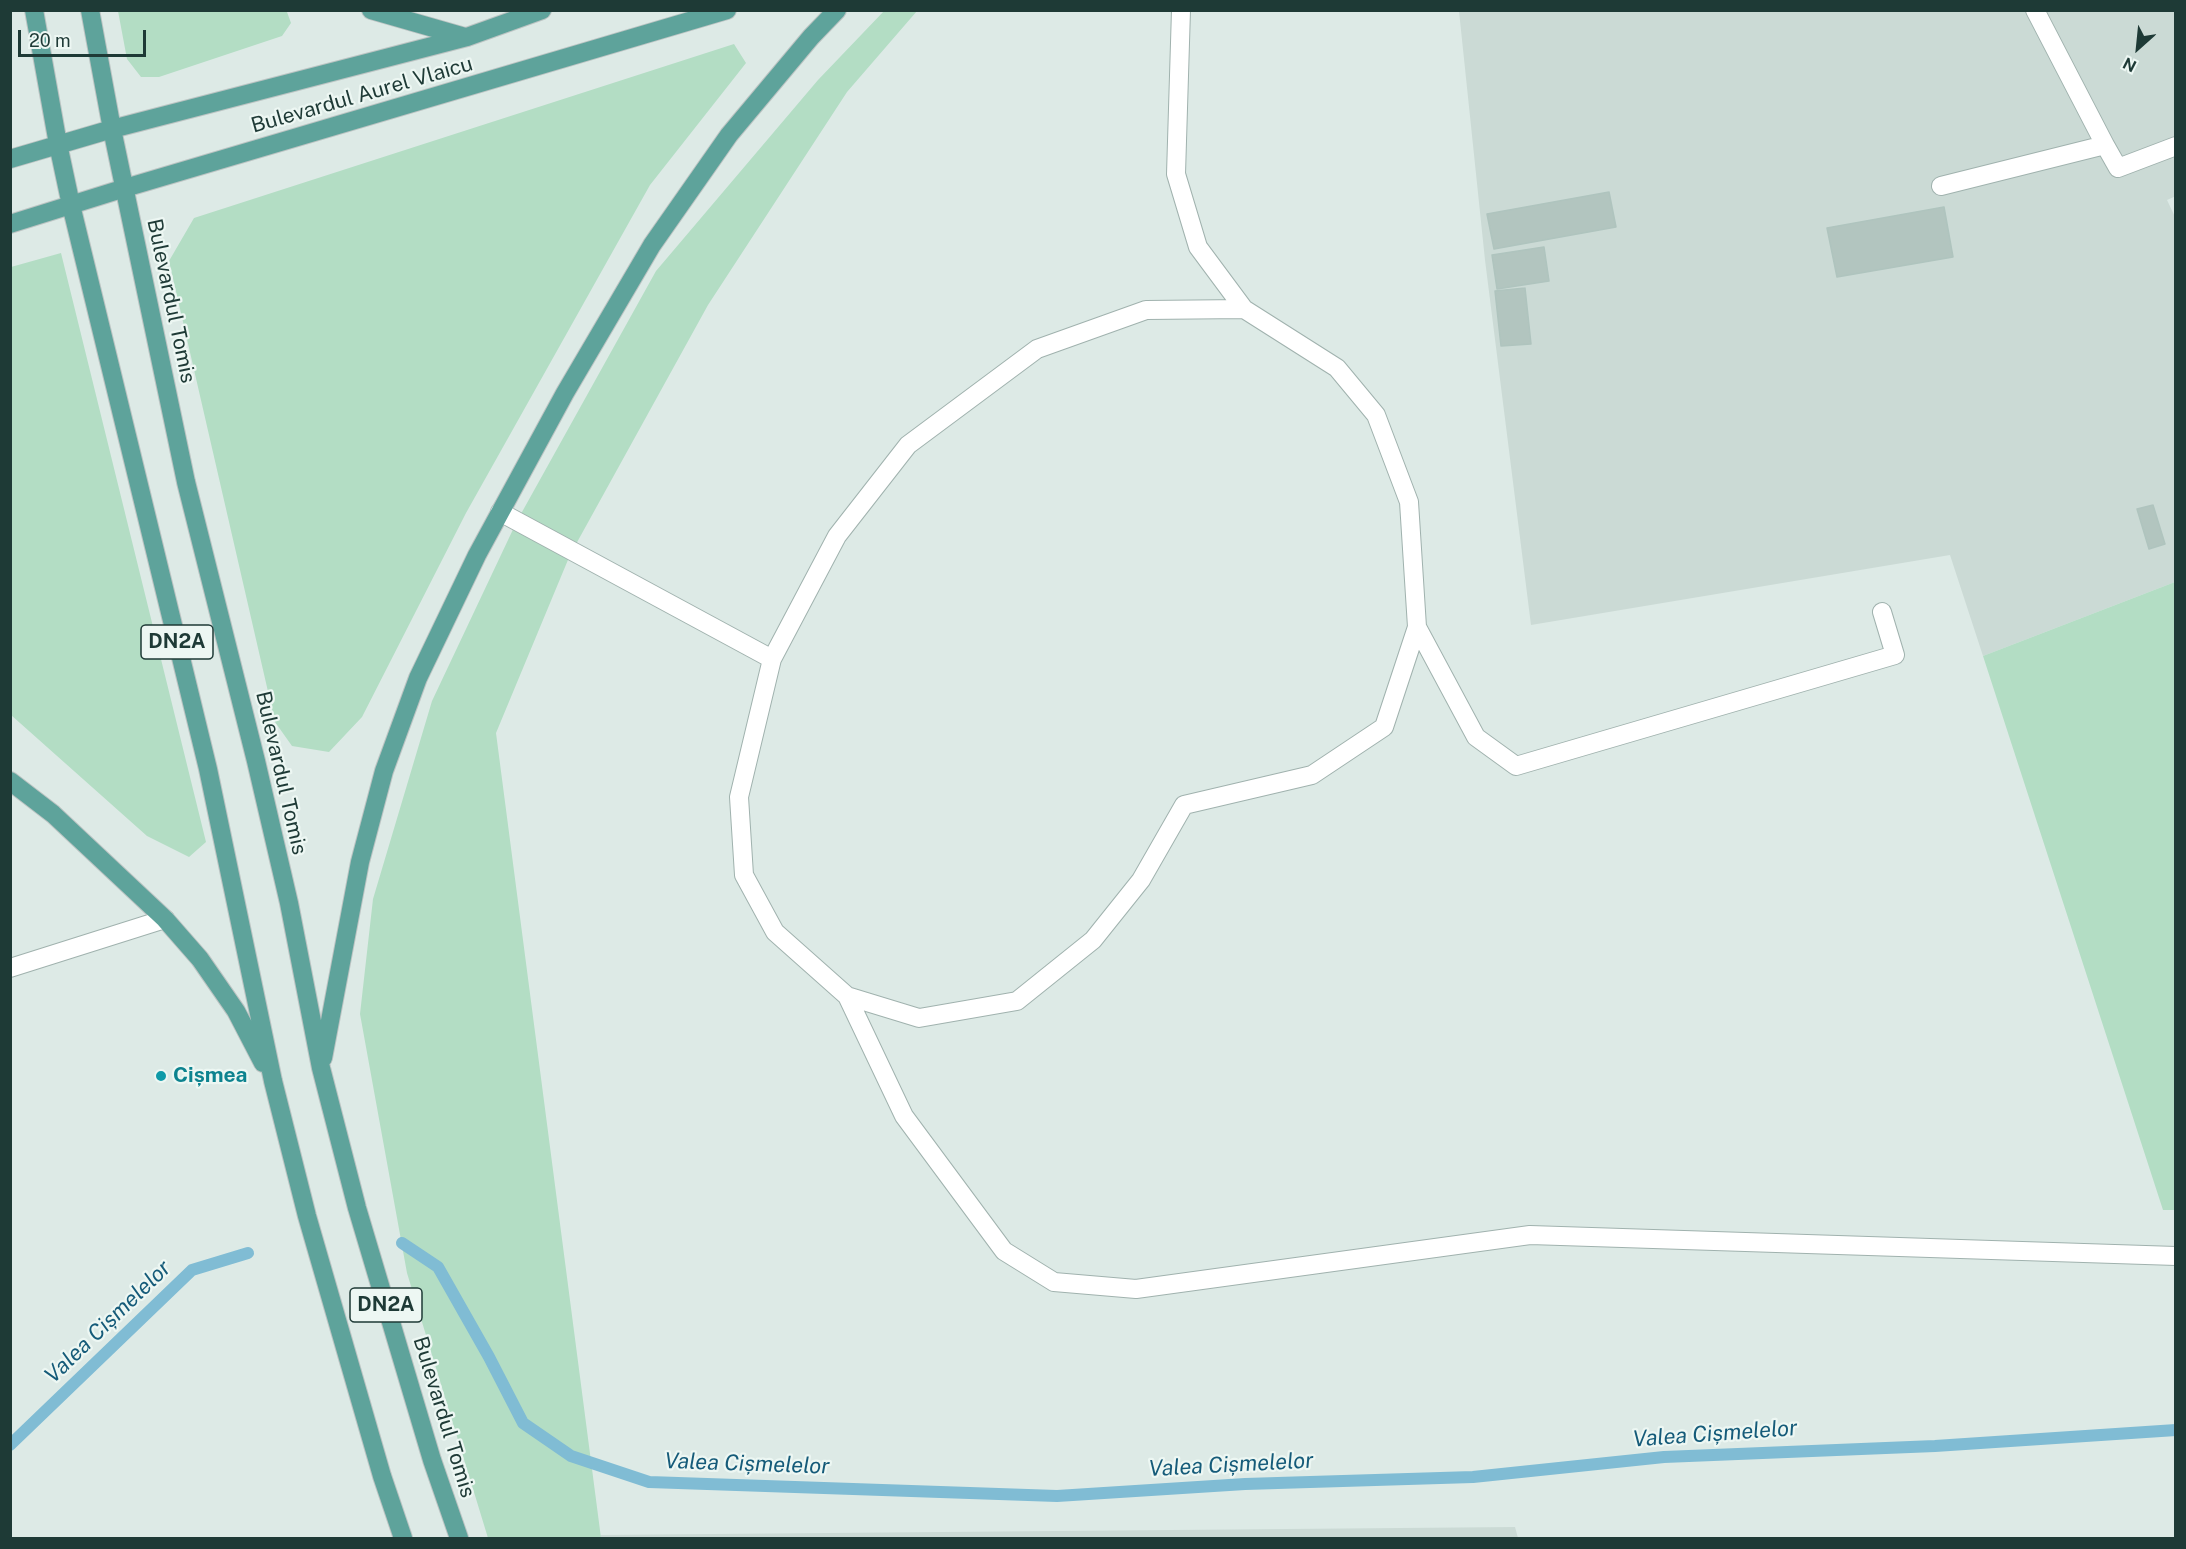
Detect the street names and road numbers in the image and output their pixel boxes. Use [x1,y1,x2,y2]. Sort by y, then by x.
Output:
street label: Bulevardul Aurel Vlaicu [248,51,476,139]
street label: Bulevardul Tomis [141,217,201,385]
road number: DN2A [141,625,213,659]
street label: Bulevardul Tomis [250,689,312,857]
road number: DN2A [350,1288,422,1322]
street label: Bulevardul Tomis [408,1333,480,1501]

